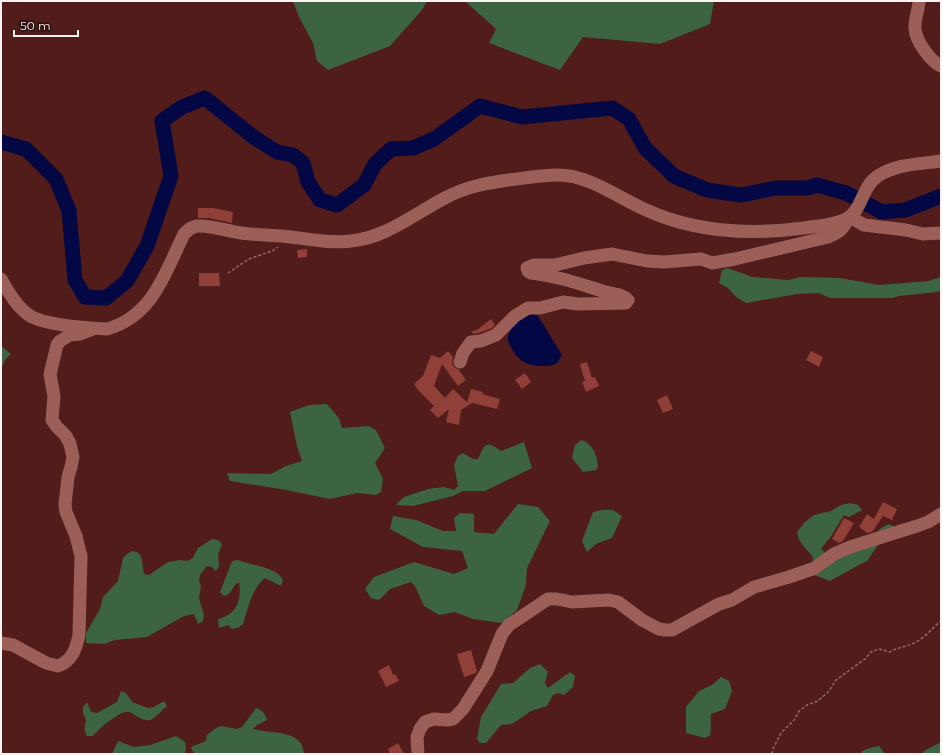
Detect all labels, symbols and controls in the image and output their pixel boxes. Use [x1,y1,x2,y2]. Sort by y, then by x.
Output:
scale bar [14,12,78,38]
text: 50 m [20,18,51,33]

